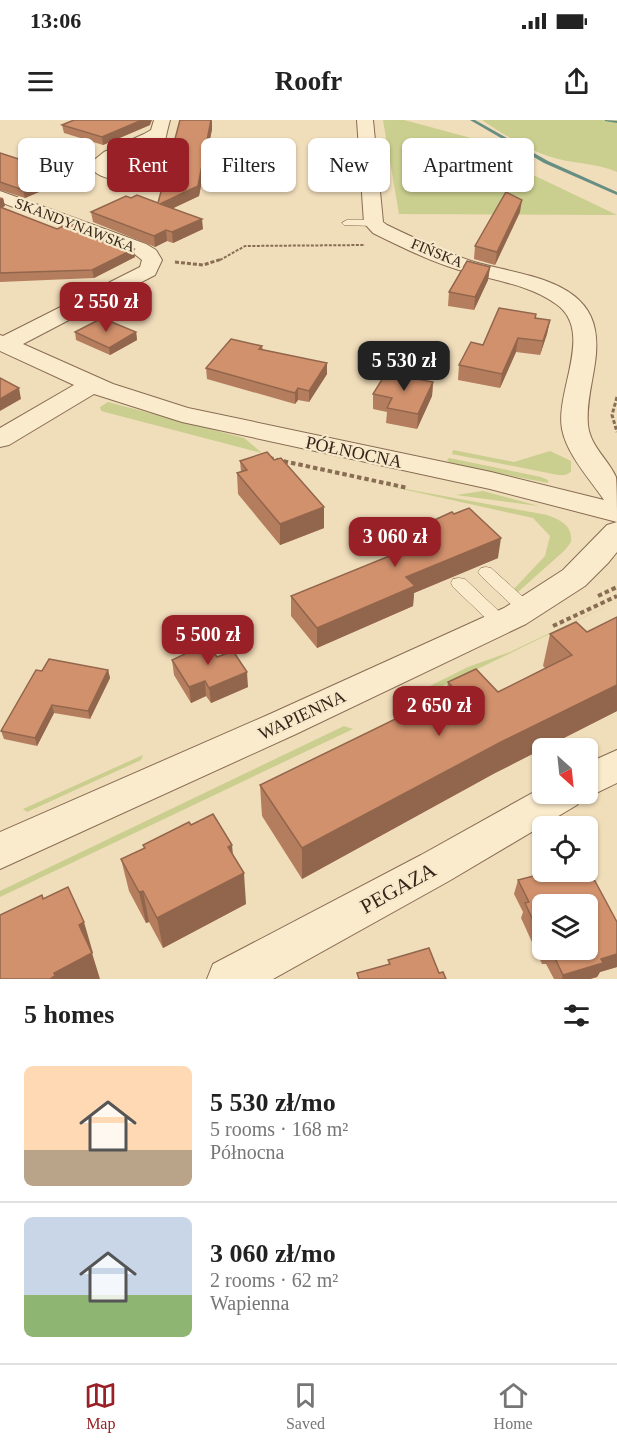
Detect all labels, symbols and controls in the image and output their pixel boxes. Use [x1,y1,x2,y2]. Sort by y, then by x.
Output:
text: 13:06 [30,8,81,33]
icon: menu [24,65,57,98]
icon: share [560,65,593,98]
text: Roofr [275,66,342,96]
chip: Buy [18,138,95,192]
chip: Rent [107,138,189,192]
chip: Filters [201,138,296,192]
chip: New [308,138,390,192]
chip: Apartment [402,138,534,192]
street label: SKANDYNAWSKA [13,195,137,255]
street label: FIŃSKA [409,235,465,271]
pin: 2 550 zł [44,282,168,333]
text: 2 550 zł [74,290,138,312]
pin: 5 530 zł [342,341,466,392]
text: 5 530 zł [372,349,436,371]
street label: PÓŁNOCNA [304,431,404,472]
pin: 3 060 zł [333,517,457,568]
text: 3 060 zł [363,525,427,547]
pin: 5 500 zł [146,615,270,666]
text: 5 500 zł [176,623,240,645]
street label: WAPIENNA [255,686,349,744]
pin: 2 650 zł [377,686,501,737]
text: 2 650 zł [407,694,471,716]
north arrow [532,738,598,804]
map controls [532,738,598,960]
button: locate [532,816,598,882]
street label: PEGAZA [356,857,441,919]
button: layers [532,894,598,960]
icon: filters [560,999,593,1032]
text: 5 homes [24,1000,114,1029]
text: 5 530 zł/mo [210,1088,336,1117]
icon: home [72,1090,144,1162]
text: 5 rooms · 168 m² [210,1118,348,1140]
text: Północna [210,1141,284,1163]
text: 3 060 zł/mo [210,1239,336,1268]
icon: home [72,1241,144,1313]
text: 2 rooms · 62 m² [210,1269,338,1291]
text: Wapienna [210,1292,289,1314]
tab: Map [84,1379,117,1433]
tab: Saved [286,1379,325,1433]
tab: Home [494,1379,533,1433]

